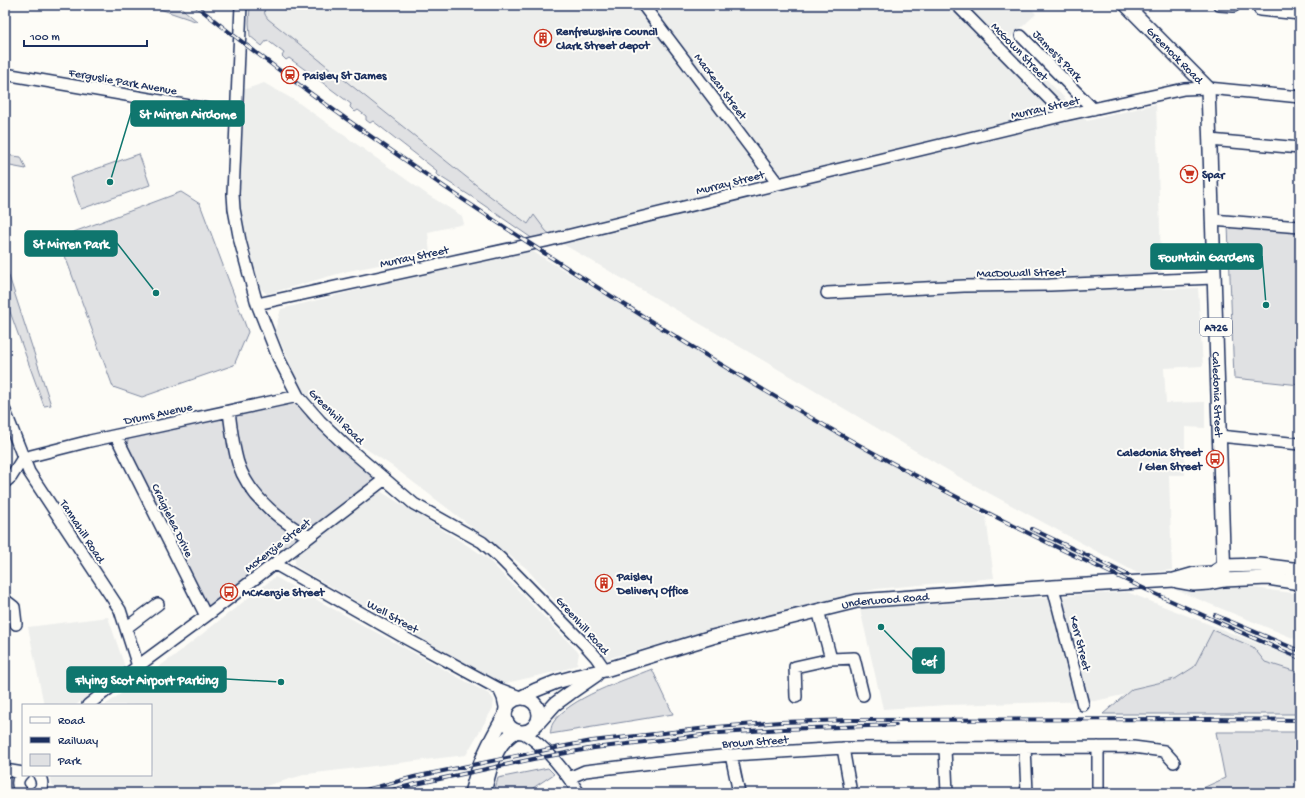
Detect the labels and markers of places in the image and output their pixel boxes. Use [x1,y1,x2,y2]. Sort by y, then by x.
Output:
place label: Renfrewshire Council Clark Street depot [555,26,658,54]
building icon: Renfrewshire Council Clark Street depot [533,28,553,48]
station icon: Paisley St James [280,65,300,85]
place label: Paisley St James [302,70,387,84]
callout: St Mirren Airdome [131,101,244,126]
supermarket icon: Spar [1179,164,1199,184]
place label: Spar [1202,169,1226,183]
callout: St Mirren Park [25,231,117,256]
callout: Fountain Gardens [1151,244,1262,269]
place label: Caledonia Street / Glen Street [1116,447,1203,475]
bus stop icon: Caledonia Street / Glen Street [1205,449,1225,469]
place label: Paisley Delivery Office [616,571,689,599]
building icon: Paisley Delivery Office [594,573,614,593]
bus stop icon: MCKenzie Street [219,582,239,602]
place label: MCKenzie Street [242,587,325,601]
callout: cef [913,648,944,673]
callout: Flying Scot Airport Parking [67,667,226,692]

